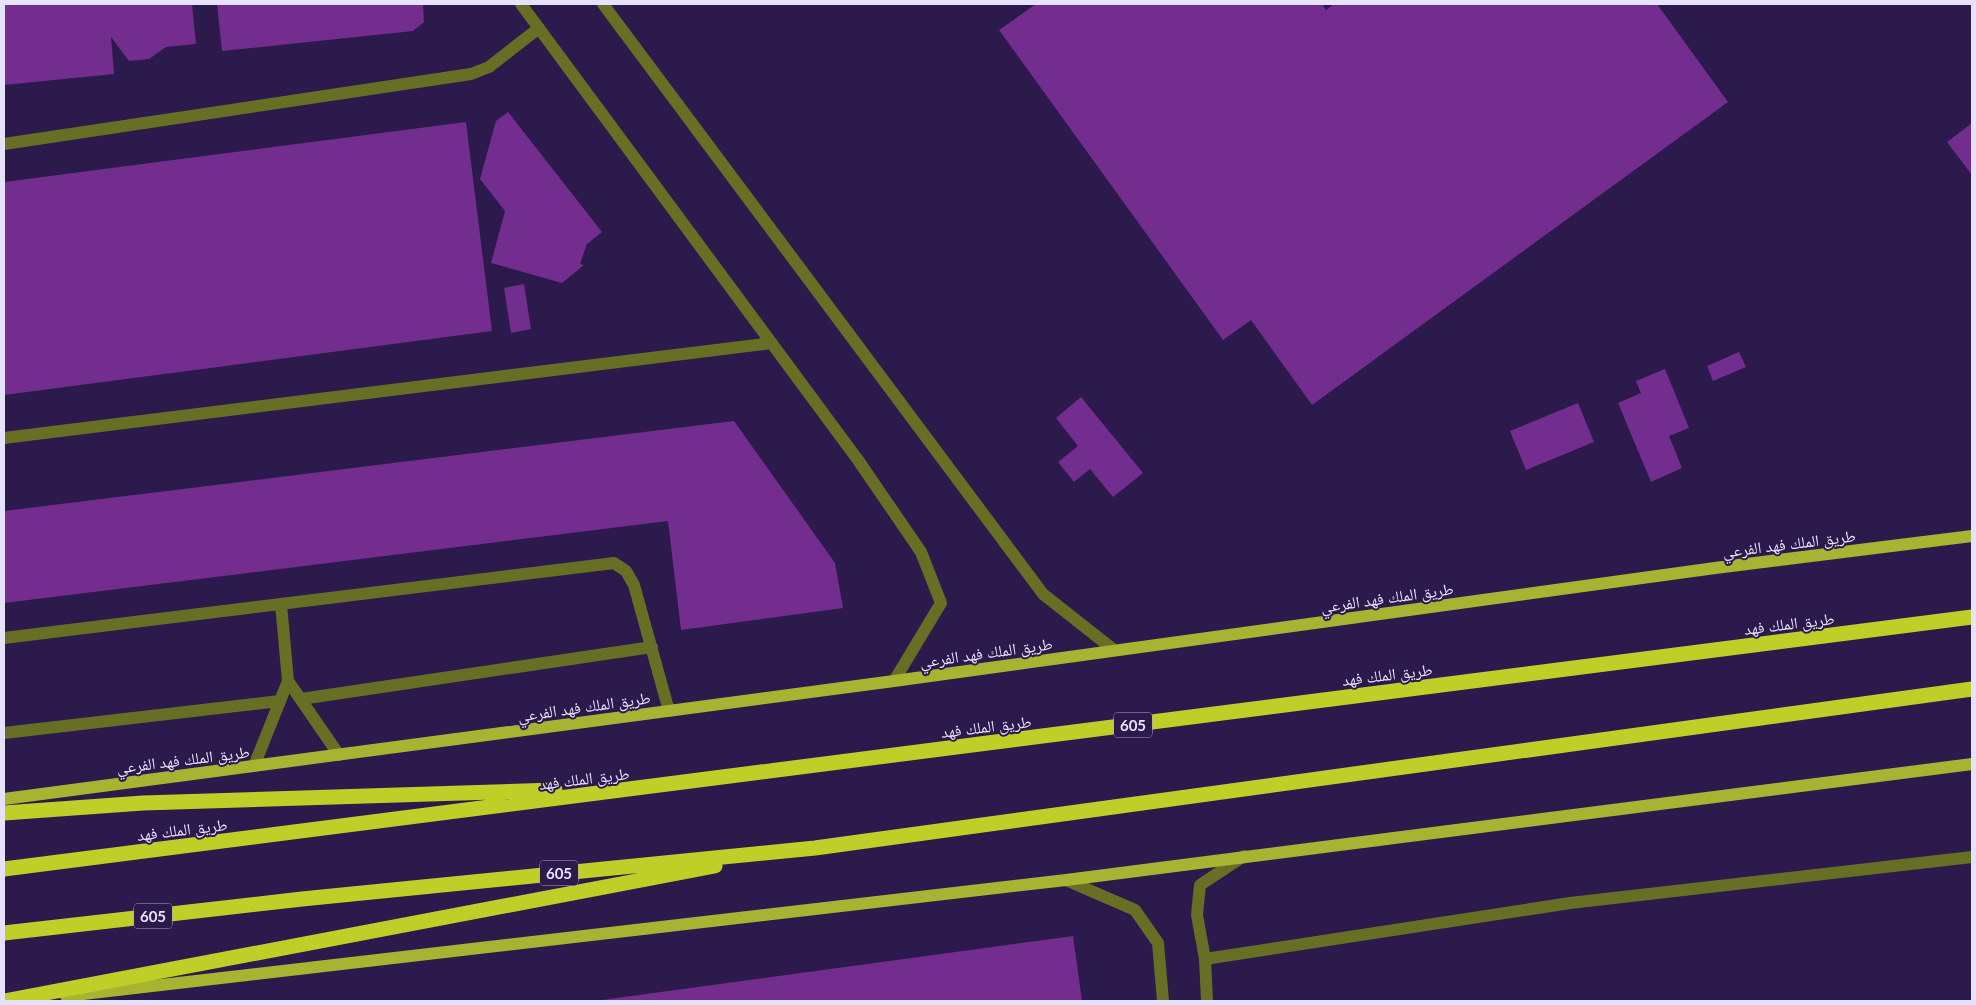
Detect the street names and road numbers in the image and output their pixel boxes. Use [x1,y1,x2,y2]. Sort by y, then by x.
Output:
street label: طريق الملك فهد الفرعي [1721,525,1857,565]
street label: طريق الملك فهد الفرعي [1319,578,1455,620]
street label: طريق الملك فهد [1743,608,1836,640]
street label: طريق الملك فهد الفرعي [918,633,1054,675]
street label: طريق الملك فهد [1341,659,1434,691]
street label: طريق الملك فهد الفرعي [516,687,652,729]
street label: طريق الملك فهد [940,711,1033,743]
road number: 605 [1114,712,1152,738]
street label: طريق الملك فهد الفرعي [115,741,251,781]
street label: طريق الملك فهد [538,763,631,795]
street label: طريق الملك فهد [136,814,229,846]
road number: 605 [540,860,578,886]
road number: 605 [134,904,172,928]

